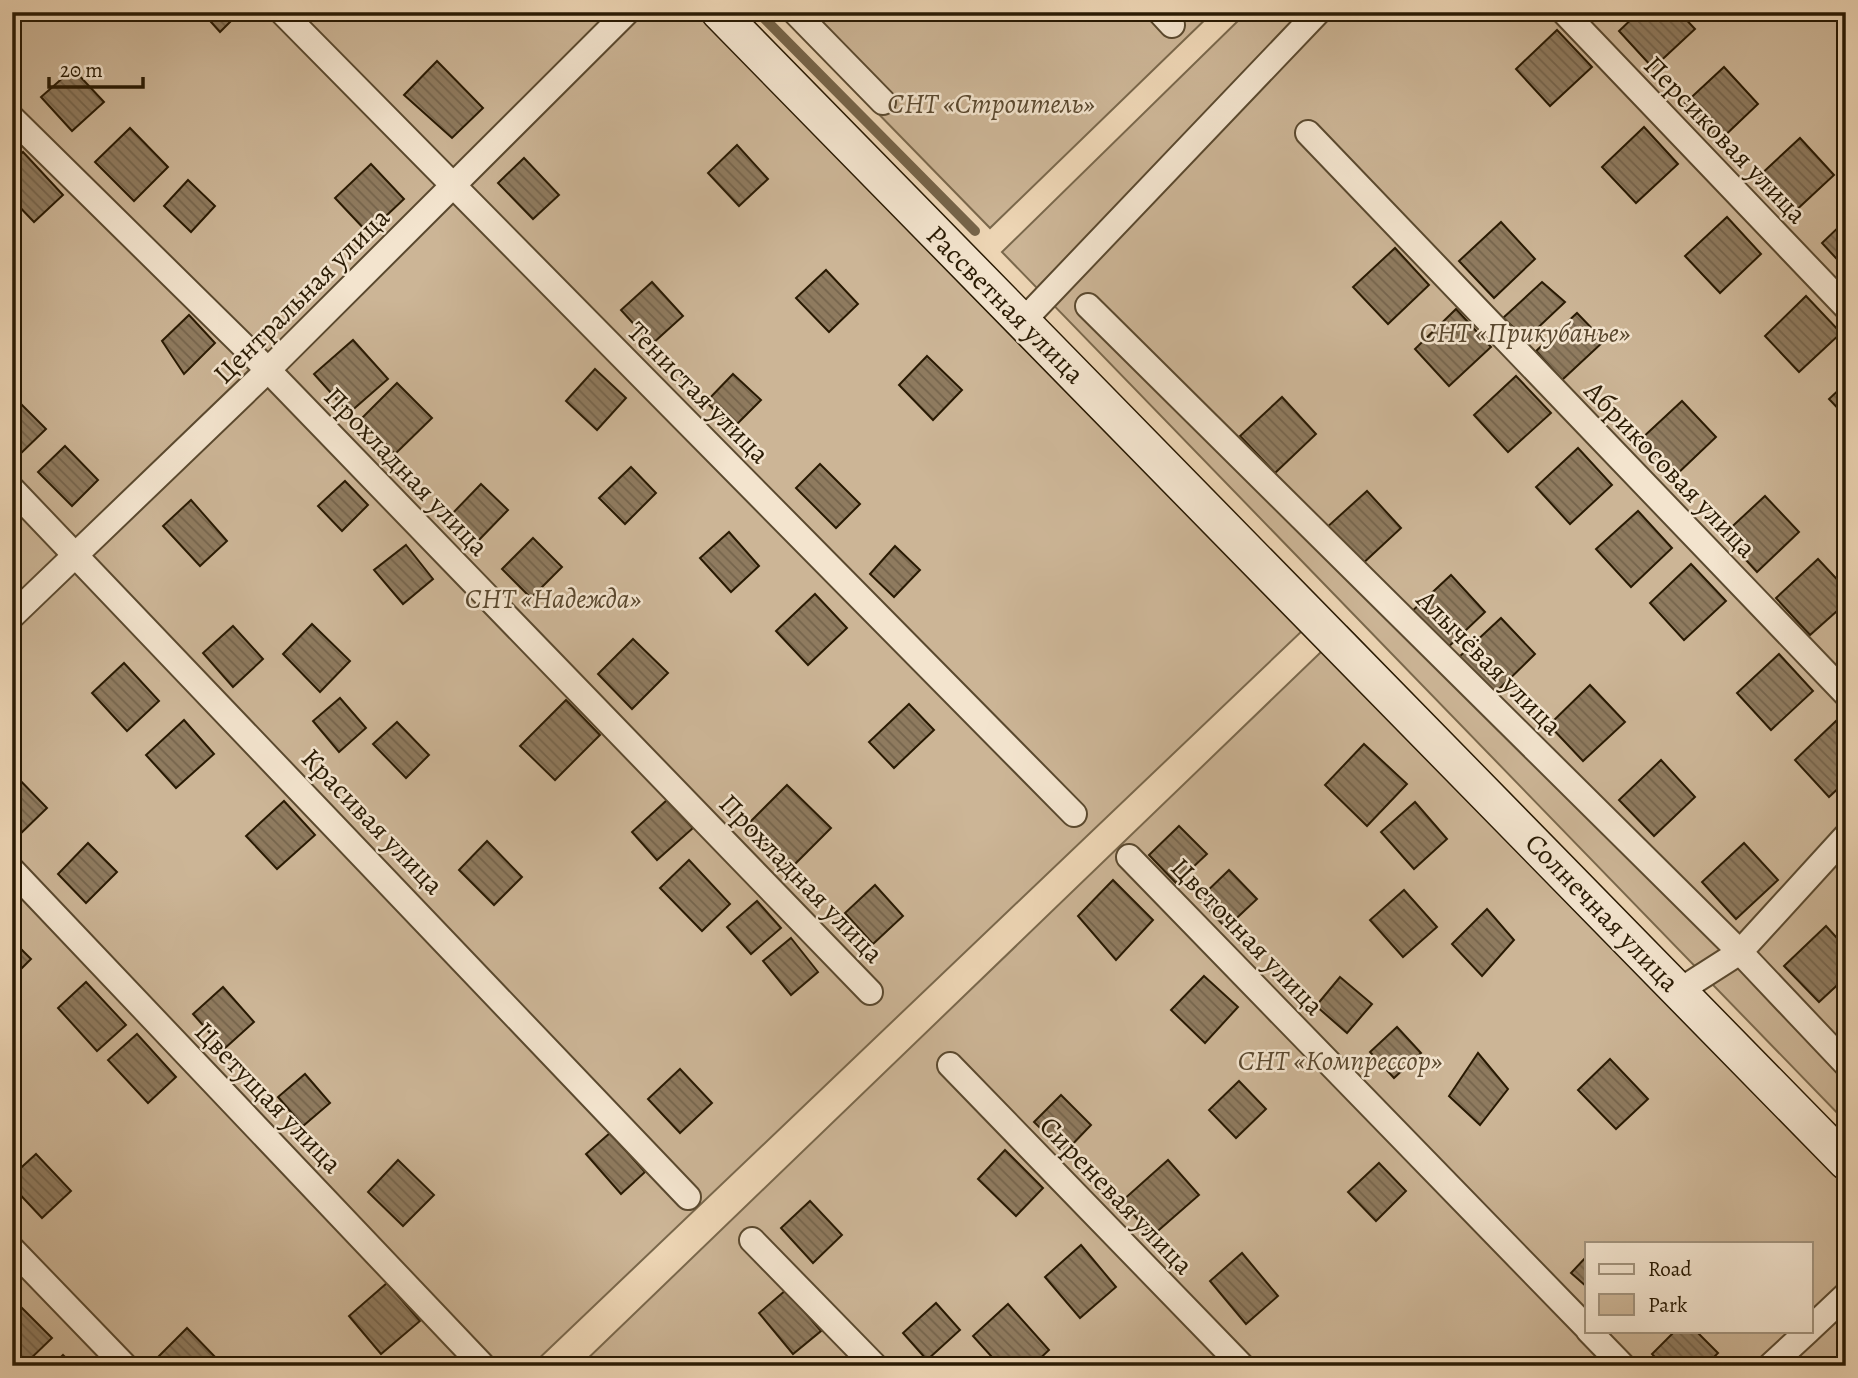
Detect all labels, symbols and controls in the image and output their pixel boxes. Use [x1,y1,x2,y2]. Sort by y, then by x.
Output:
scale bar [49,46,144,90]
street label: Персиковая улица [1635,47,1816,232]
text: 20 m [60,56,103,84]
park label: СНТ «Строитель» [887,85,1095,123]
street label: Центральная улица [205,199,398,392]
street label: Рассветная улица [918,217,1093,392]
street label: Тенистая улица [619,313,778,472]
park label: СНТ «Прикубанье» [1420,314,1630,352]
street label: Абрикосовая улица [1575,372,1765,567]
street label: Прохладная улица [315,379,497,565]
park label: СНТ «Надежда» [465,580,641,618]
street label: Алычёвая улица [1407,581,1571,744]
street label: Красивая улица [293,740,452,903]
street label: Прохладная улица [710,786,892,972]
street label: Солнечная улица [1517,825,1688,1001]
street label: Цветочная улица [1162,849,1332,1024]
street label: Цветущая улица [186,1013,351,1182]
park label: СНТ «Компрессор» [1238,1042,1442,1080]
street label: Сиреневая улица [1031,1108,1202,1283]
legend [1585,1242,1812,1332]
text: Road [1648,1255,1692,1283]
text: Park [1648,1291,1688,1319]

